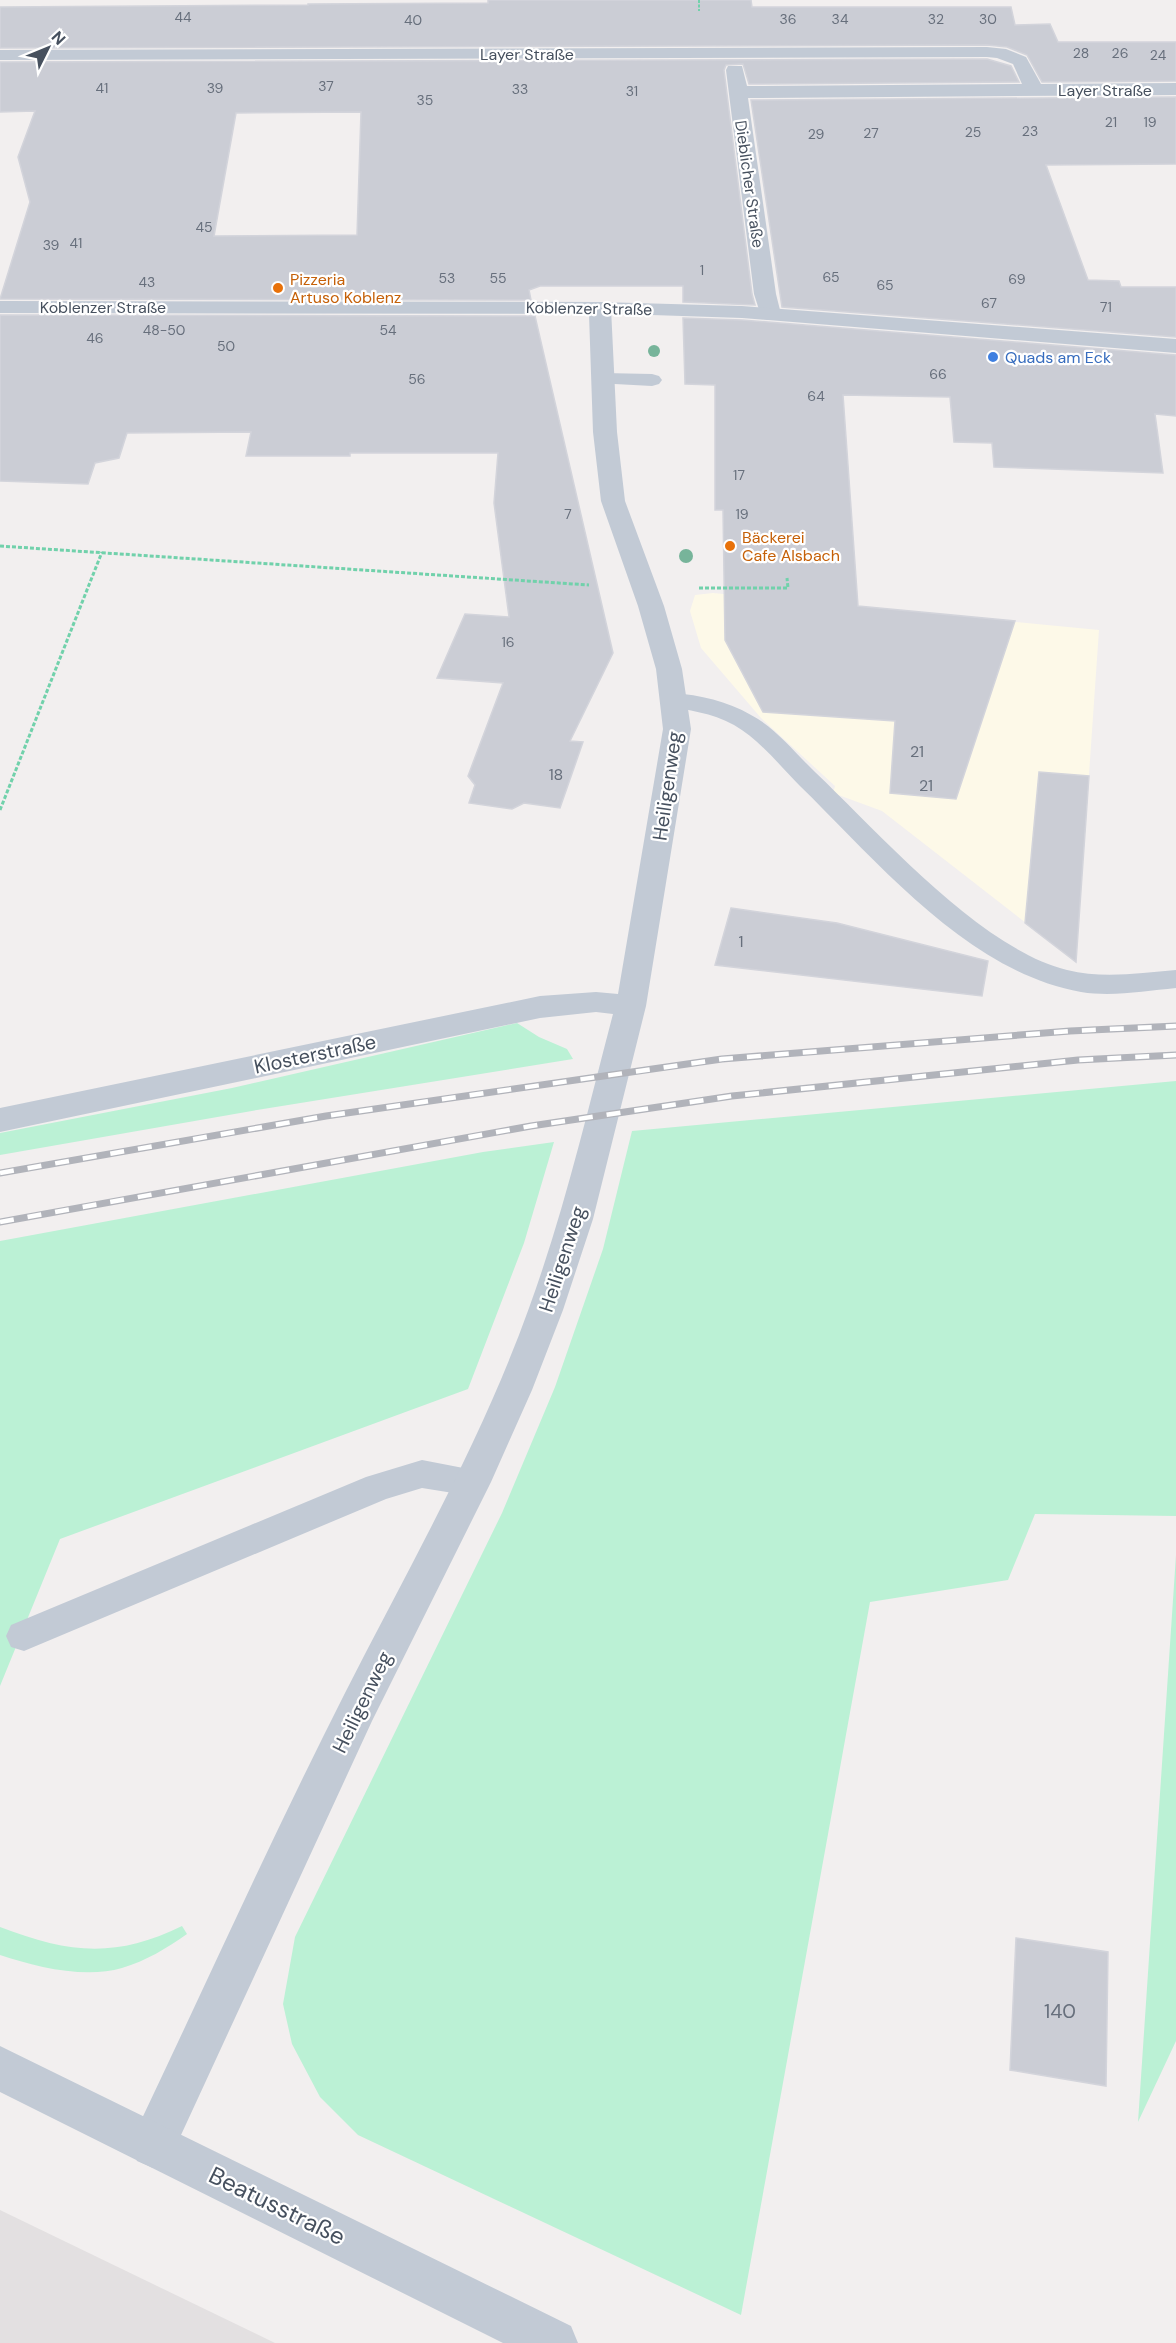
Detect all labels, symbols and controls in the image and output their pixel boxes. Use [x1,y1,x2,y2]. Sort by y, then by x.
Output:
house number: 44 [175,8,192,26]
house number: 36 [779,10,797,28]
house number: 34 [832,10,849,28]
house number: 32 [928,10,944,28]
house number: 30 [979,10,997,28]
house number: 40 [404,11,422,29]
north arrow [18,18,78,78]
text: N [47,27,70,50]
street label: Layer Straße [480,44,574,65]
house number: 28 [1073,44,1089,62]
house number: 26 [1112,44,1128,62]
house number: 24 [1150,46,1167,64]
house number: 37 [318,77,334,95]
house number: 41 [96,79,108,97]
house number: 39 [207,79,224,97]
house number: 33 [512,80,528,98]
street label: Layer Straße [1058,80,1152,101]
house number: 31 [626,82,638,100]
house number: 35 [417,91,433,109]
house number: 21 [1105,113,1117,131]
house number: 19 [1143,113,1157,131]
street label: Dieblicher Straße [730,119,769,249]
house number: 23 [1022,122,1038,140]
house number: 25 [965,123,981,141]
house number: 27 [863,124,879,142]
house number: 29 [808,125,825,143]
house number: 45 [195,218,213,236]
house number: 41 [70,234,82,252]
house number: 39 [43,236,60,254]
house number: 1 [700,261,704,279]
house number: 65 [822,268,840,286]
place label: Pizzeria Artuso Koblenz [290,269,401,308]
house number: 53 [439,269,455,287]
house number: 55 [489,269,507,287]
house number: 69 [1008,270,1026,288]
house number: 43 [139,273,155,291]
house number: 65 [876,276,894,294]
marker: Pizzeria Artuso Koblenz [271,281,285,295]
house number: 67 [981,294,997,312]
street label: Koblenzer Straße [40,297,166,318]
street label: Koblenzer Straße [526,297,652,320]
house number: 71 [1100,298,1112,316]
house number: 48-50 [143,321,185,339]
house number: 54 [379,321,397,339]
house number: 46 [86,329,104,347]
house number: 50 [217,337,235,355]
place label: Quads am Eck [1005,347,1111,368]
marker: Quads am Eck [986,350,1000,364]
house number: 66 [929,365,947,383]
house number: 56 [408,370,426,388]
house number: 64 [807,387,825,405]
house number: 17 [733,466,745,484]
house number: 7 [564,505,572,523]
house number: 19 [735,505,749,523]
place label: Bäckerei Cafe Alsbach [742,527,840,566]
marker: Bäckerei Cafe Alsbach [723,539,737,553]
house number: 16 [501,633,515,651]
street label: Heiligenweg [646,730,688,842]
house number: 21 [910,741,924,762]
house number: 18 [549,764,563,785]
house number: 21 [919,775,933,796]
house number: 1 [739,931,744,952]
street label: Klosterstraße [252,1028,378,1080]
street label: Heiligenweg [533,1203,591,1315]
street label: Heiligenweg [326,1647,398,1757]
house number: 140 [1044,1998,1076,2024]
street label: Beatusstraße [204,2159,351,2252]

